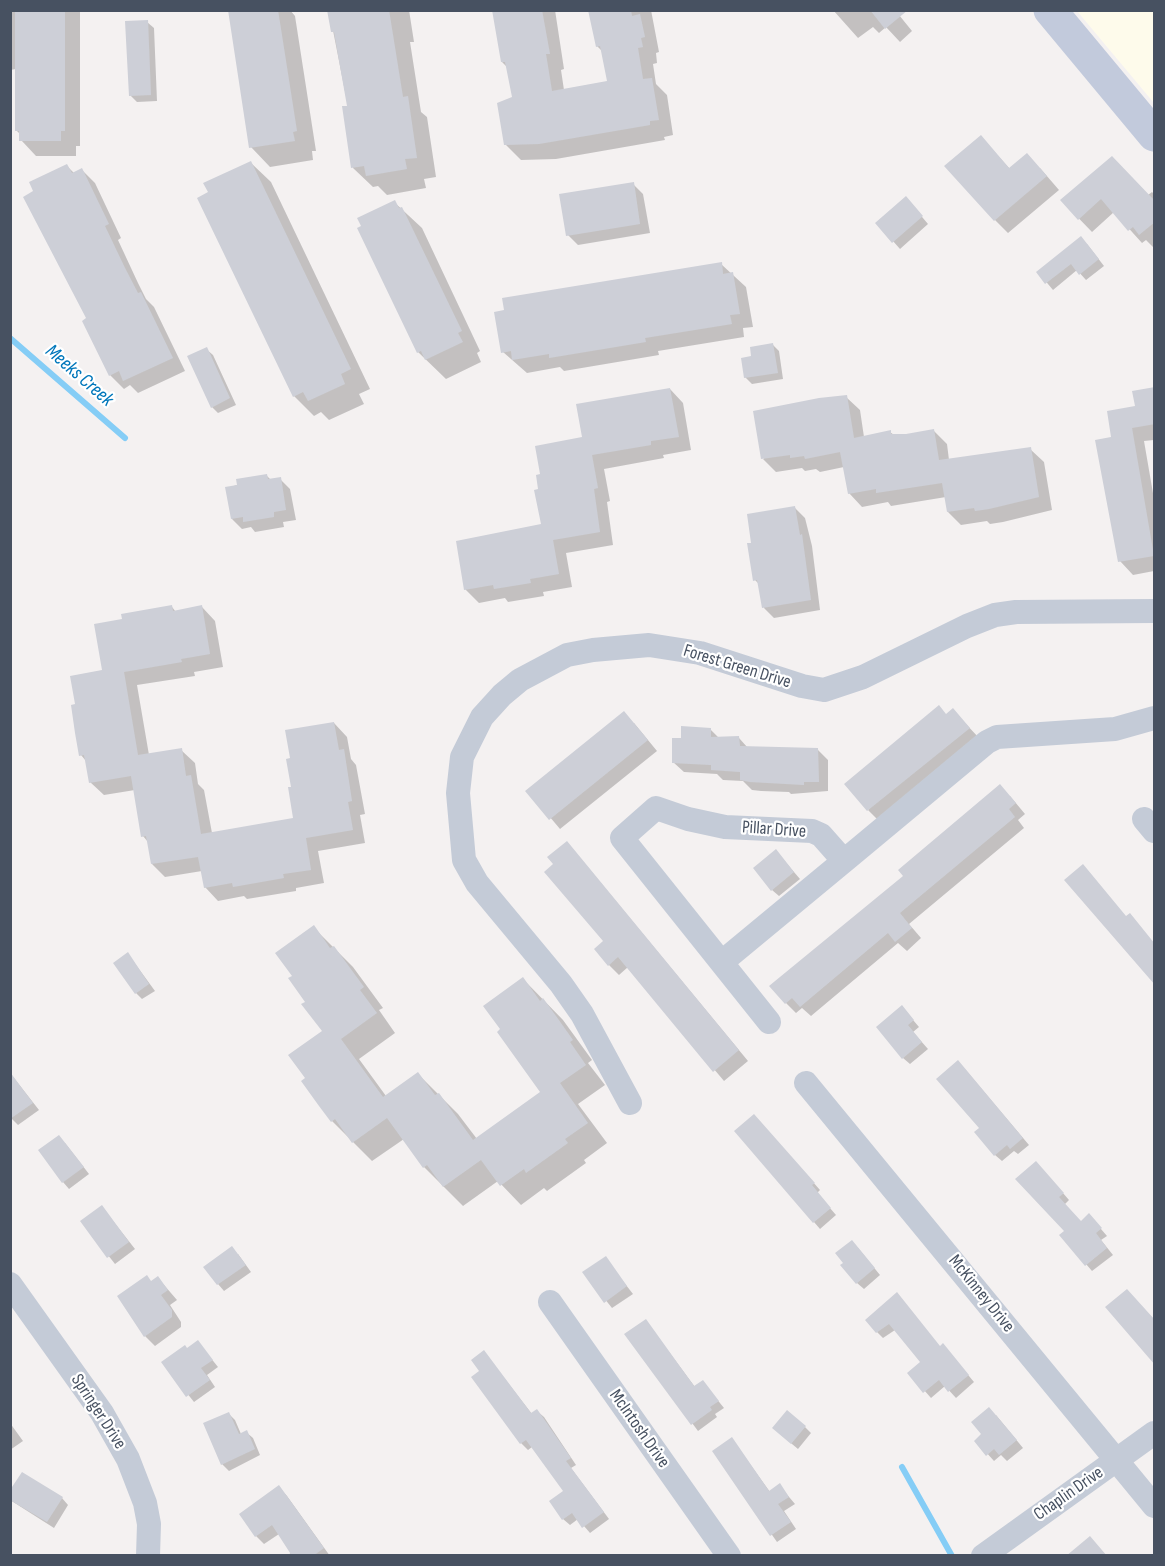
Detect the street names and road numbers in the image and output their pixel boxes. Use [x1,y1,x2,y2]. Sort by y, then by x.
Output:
street label: Forest Green Drive [681,640,793,694]
street label: Pillar Drive [741,817,807,843]
street label: McKinney Drive [943,1251,1019,1337]
street label: Springer Drive [66,1370,130,1454]
street label: McIntosh Drive [604,1386,674,1472]
street label: Chaplin Drive [1030,1462,1108,1526]

